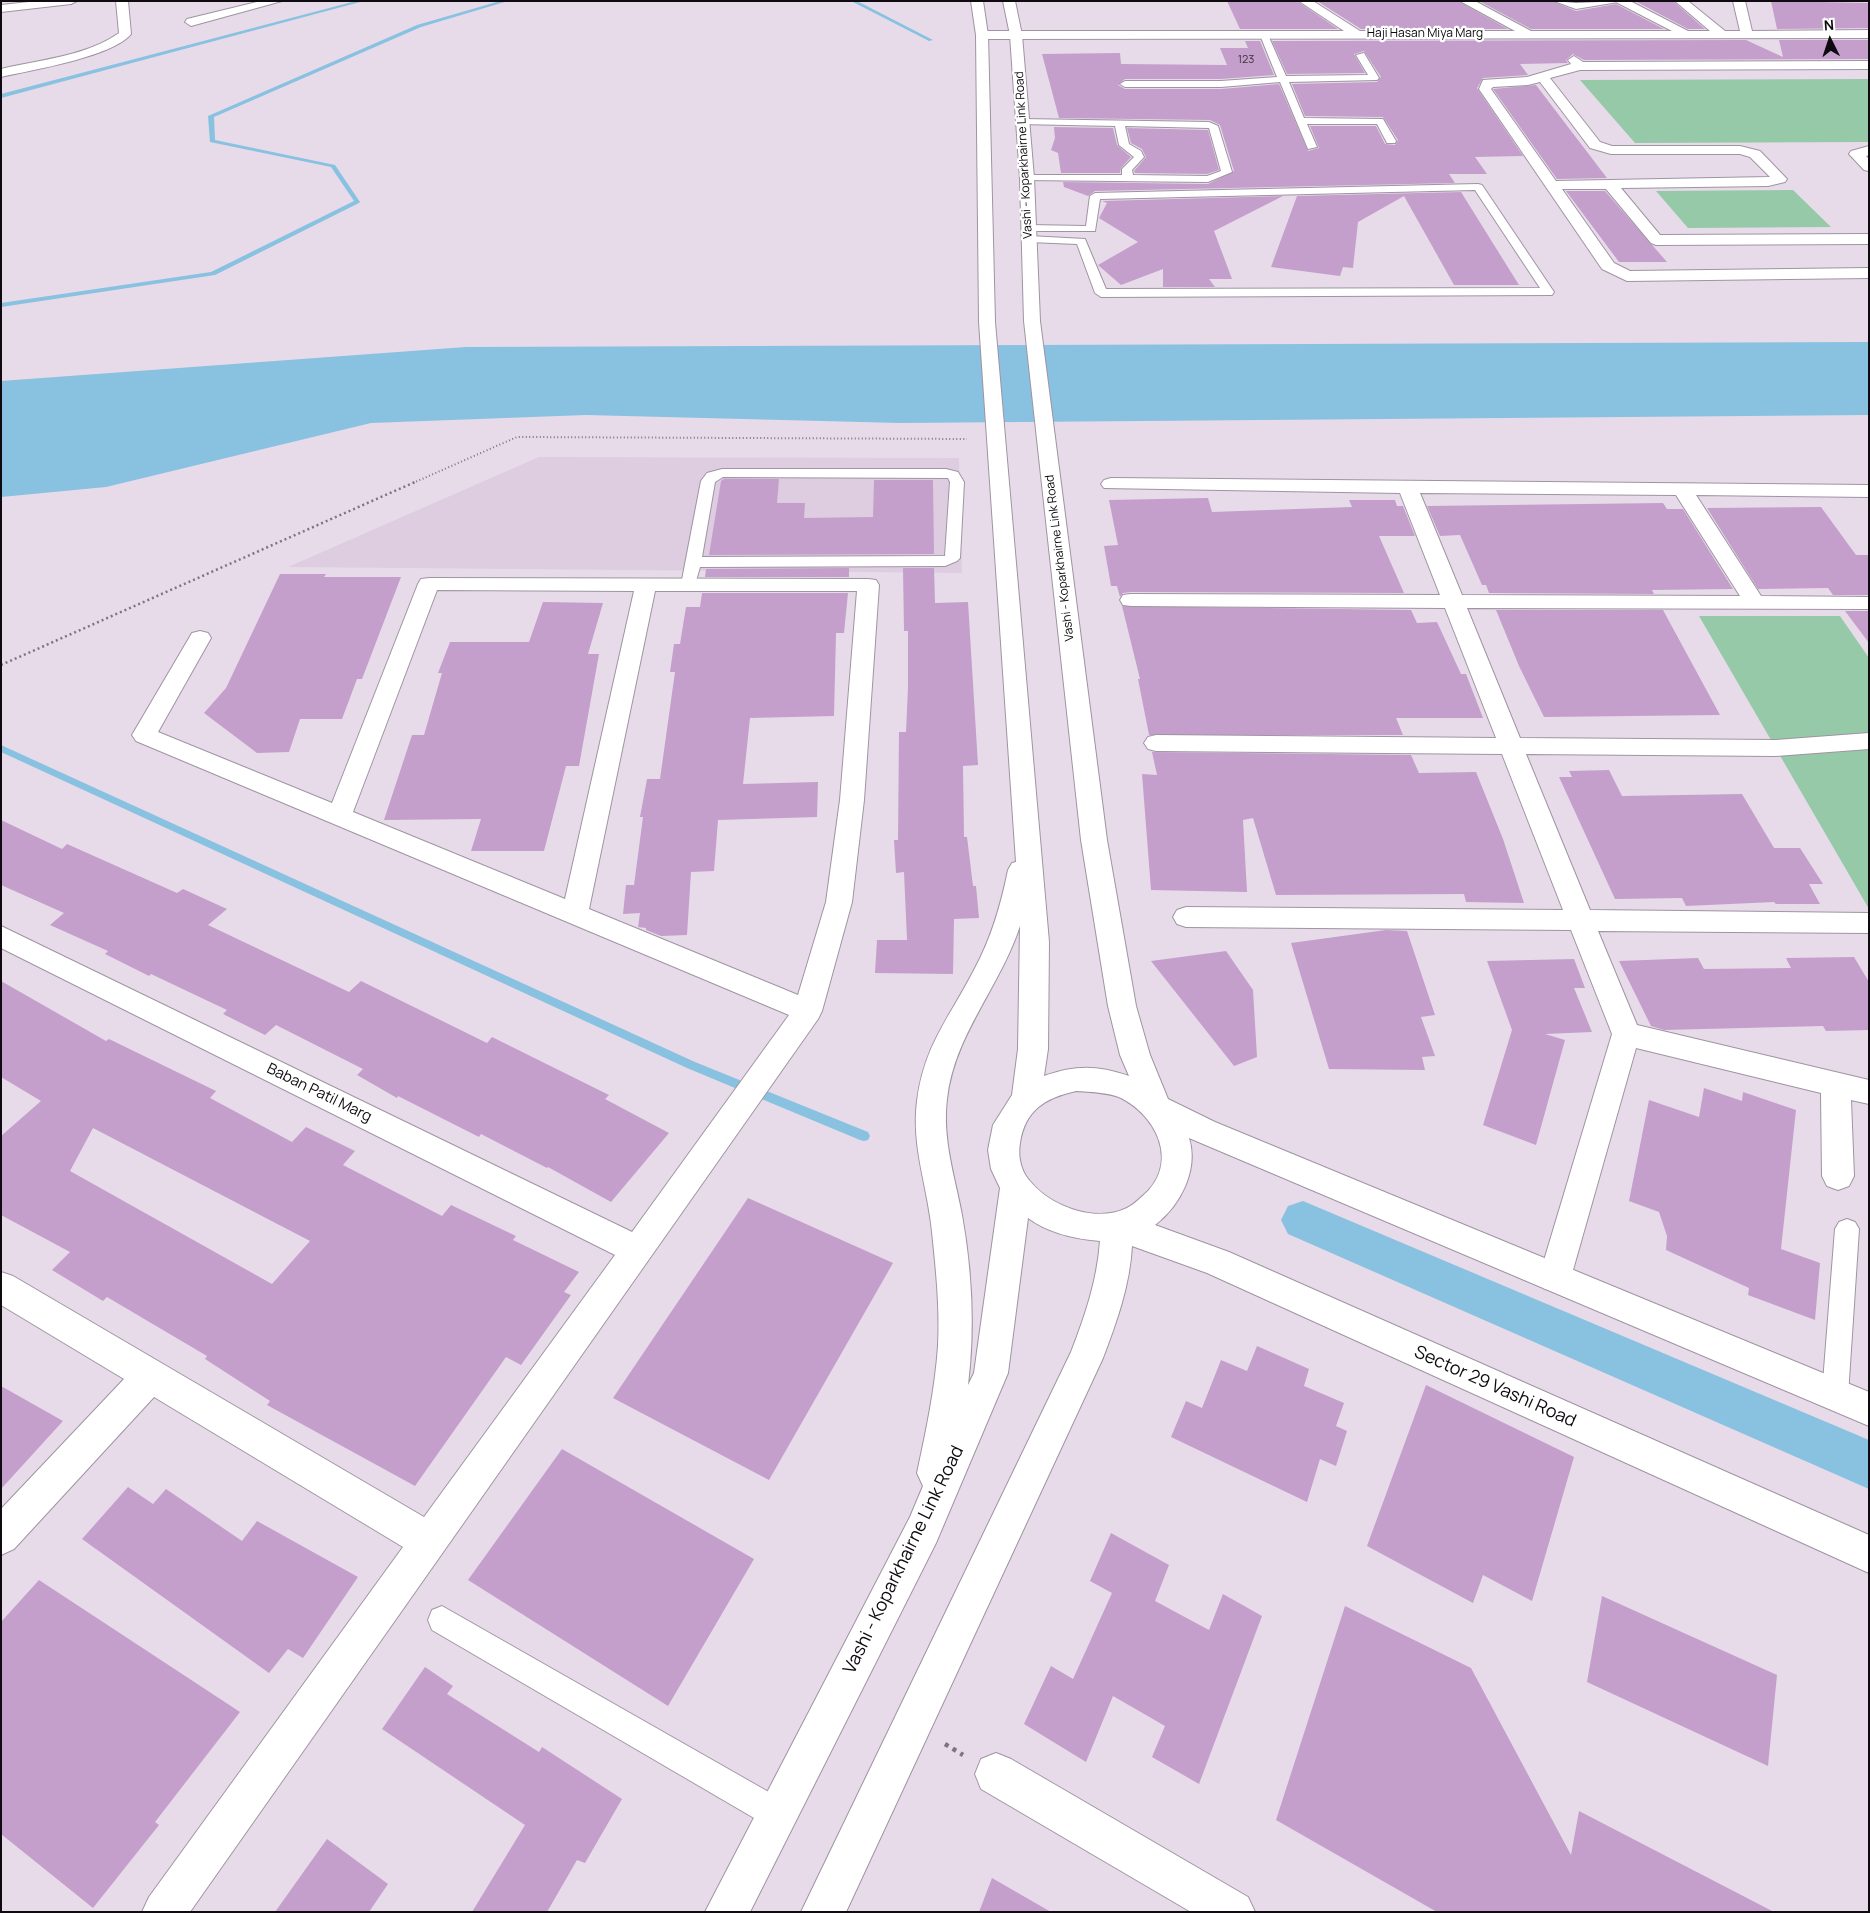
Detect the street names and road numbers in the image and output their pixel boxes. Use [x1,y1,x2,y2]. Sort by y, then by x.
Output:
street label: Haji Hasan Miya Marg [1367,27,1483,41]
street label: Vashi - Koparkhairne Link Road [1012,71,1036,239]
street label: Vashi - Koparkhairne Link Road [1043,474,1077,642]
street label: Baban Patil Marg [264,1060,374,1126]
street label: Sector 29 Vashi Road [1411,1342,1579,1432]
street label: Vashi - Koparkhairne Link Road [839,1442,969,1678]

